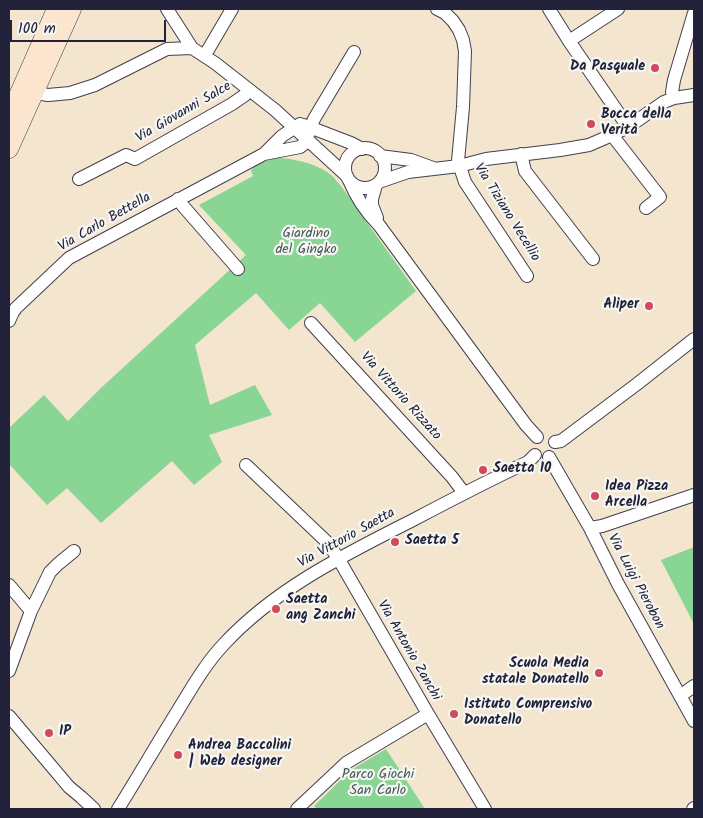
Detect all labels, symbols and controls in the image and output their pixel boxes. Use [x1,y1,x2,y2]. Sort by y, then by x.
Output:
scale bar [12,10,169,42]
text: 100 m [18,17,56,41]
place label: Da Pasquale [570,60,645,76]
marker: Da Pasquale [649,62,661,74]
street label: Via Giovanni Salce [133,79,235,147]
place label: Bocca della Verità [601,108,671,140]
marker: Bocca della Verità [585,118,597,130]
street label: Via Tiziano Vecellio [469,161,543,265]
street label: Via Carlo Bettella [56,190,154,256]
park label: Giardino del Gingko [275,227,337,260]
place label: Aliper [603,298,639,314]
marker: Aliper [643,300,655,312]
street label: Via Vittorio Rizzato [356,349,444,445]
place label: Saetta 10 [493,462,551,478]
marker: Saetta 10 [477,464,489,476]
place label: Idea Pizza Arcella [605,480,668,512]
marker: Idea Pizza Arcella [589,490,601,502]
street label: Via Vittorio Saetta [295,505,399,573]
street label: Via Luigi Pierobon [603,531,667,633]
place label: Saetta 5 [405,534,459,550]
marker: Saetta 5 [389,536,401,548]
place label: Saetta ang Zanchi [286,593,355,626]
street label: Via Antonio Zanchi [372,598,444,704]
marker: Saetta ang Zanchi [270,603,282,615]
place label: Scuola Media statale Donatello [482,657,589,690]
marker: Scuola Media statale Donatello [593,667,605,679]
place label: Istituto Comprensivo Donatello [464,698,592,730]
marker: Istituto Comprensivo Donatello [448,708,460,720]
place label: IP [59,725,71,741]
marker: IP [43,727,55,739]
place label: Andrea Baccolini | Web designer [188,739,291,772]
marker: Andrea Baccolini | Web designer [172,749,184,761]
park label: Parco Giochi San Carlo [342,768,414,800]

